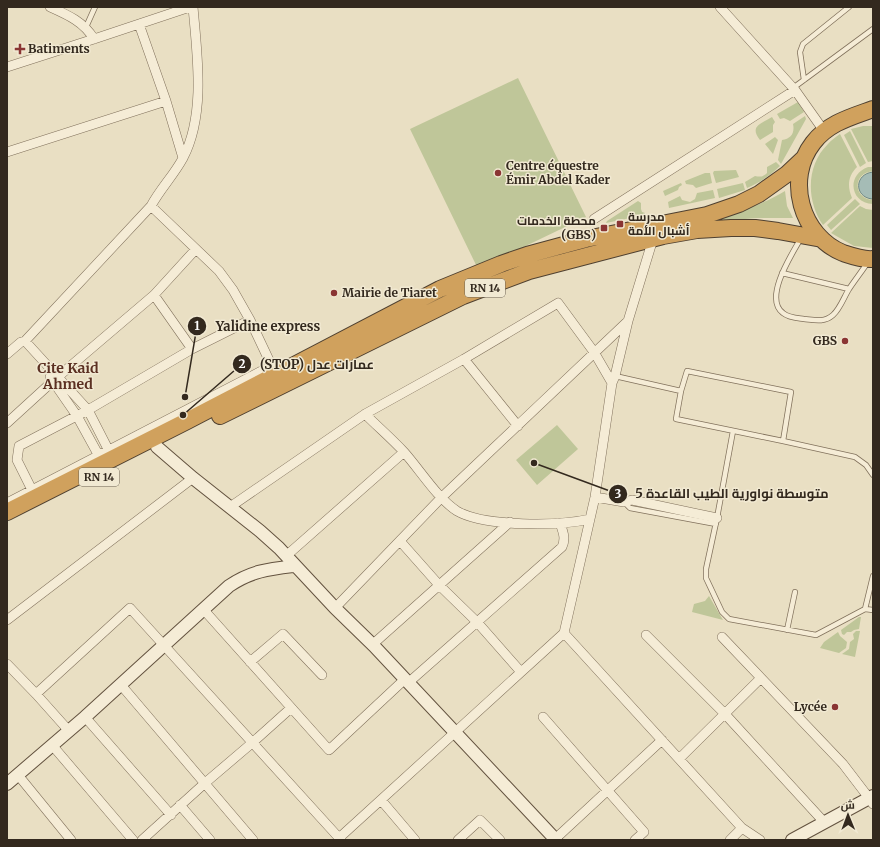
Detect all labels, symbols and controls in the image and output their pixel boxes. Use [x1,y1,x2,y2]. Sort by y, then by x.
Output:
place label: Batiments [28,41,90,56]
marker: Batiments [15,44,25,54]
place label: Centre équestre Émir Abdel Kader [506,158,611,187]
marker: Centre équestre Émir Abdel Kader [493,168,503,178]
place label: مدرسة أشبال الأمة [628,209,690,239]
place label: محطة الخدمات (GBS) [517,213,596,242]
marker: مدرسة أشبال الأمة [615,219,625,229]
marker: محطة الخدمات (GBS) [599,223,609,233]
road number: RN 14 [465,279,505,297]
place label: Mairie de Tiaret [342,285,437,300]
marker: Mairie de Tiaret [329,288,339,298]
callout: Yalidine express [187,313,328,338]
text: 1 [194,318,200,333]
text: Yalidine express [215,318,321,335]
place label: GBS [813,333,837,348]
marker: GBS [840,336,850,346]
callout: (STOP) عمارات عدل [232,352,382,377]
text: 2 [238,356,246,371]
text: (STOP) عمارات عدل [260,356,374,373]
district label: Cite Kaid Ahmed [37,359,99,393]
road number: RN 14 [79,468,119,486]
callout: متوسطة نواورية الطيب القاعدة 5 [608,481,837,506]
text: متوسطة نواورية الطيب القاعدة 5 [635,485,829,502]
text: 3 [615,486,622,501]
place label: Lycée [794,699,827,714]
marker: Lycée [830,702,840,712]
north arrow [828,795,868,835]
text: ش [841,798,855,812]

